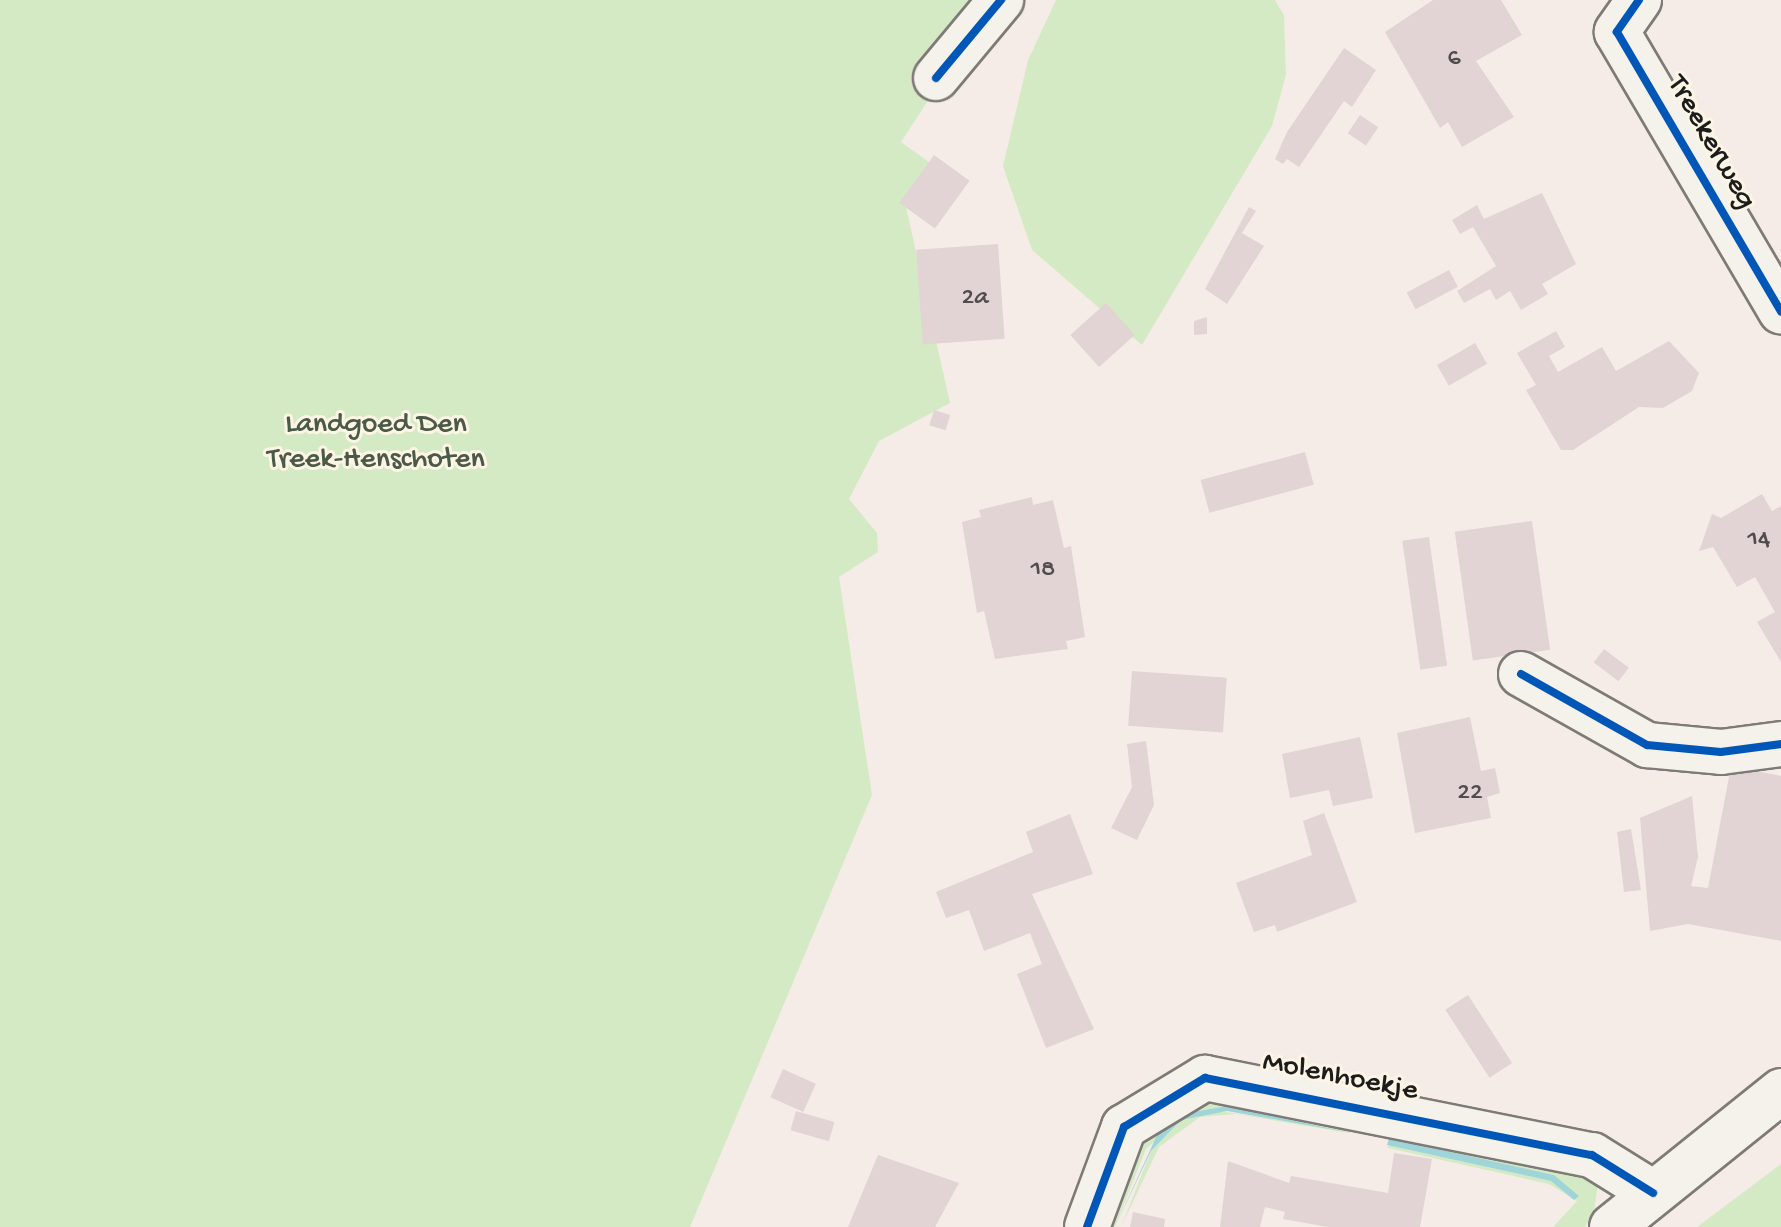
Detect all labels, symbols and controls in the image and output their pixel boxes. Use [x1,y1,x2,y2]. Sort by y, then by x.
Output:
house number: 6 [1447,44,1461,76]
street label: Treekerweg [1657,70,1763,216]
house number: 2a [961,283,989,315]
park label: Landgoed Den Treek-Henschoten [267,408,485,478]
house number: 14 [1748,525,1770,557]
house number: 18 [1031,555,1055,587]
house number: 22 [1457,778,1483,810]
street label: Molenhoekje [1259,1045,1421,1111]

